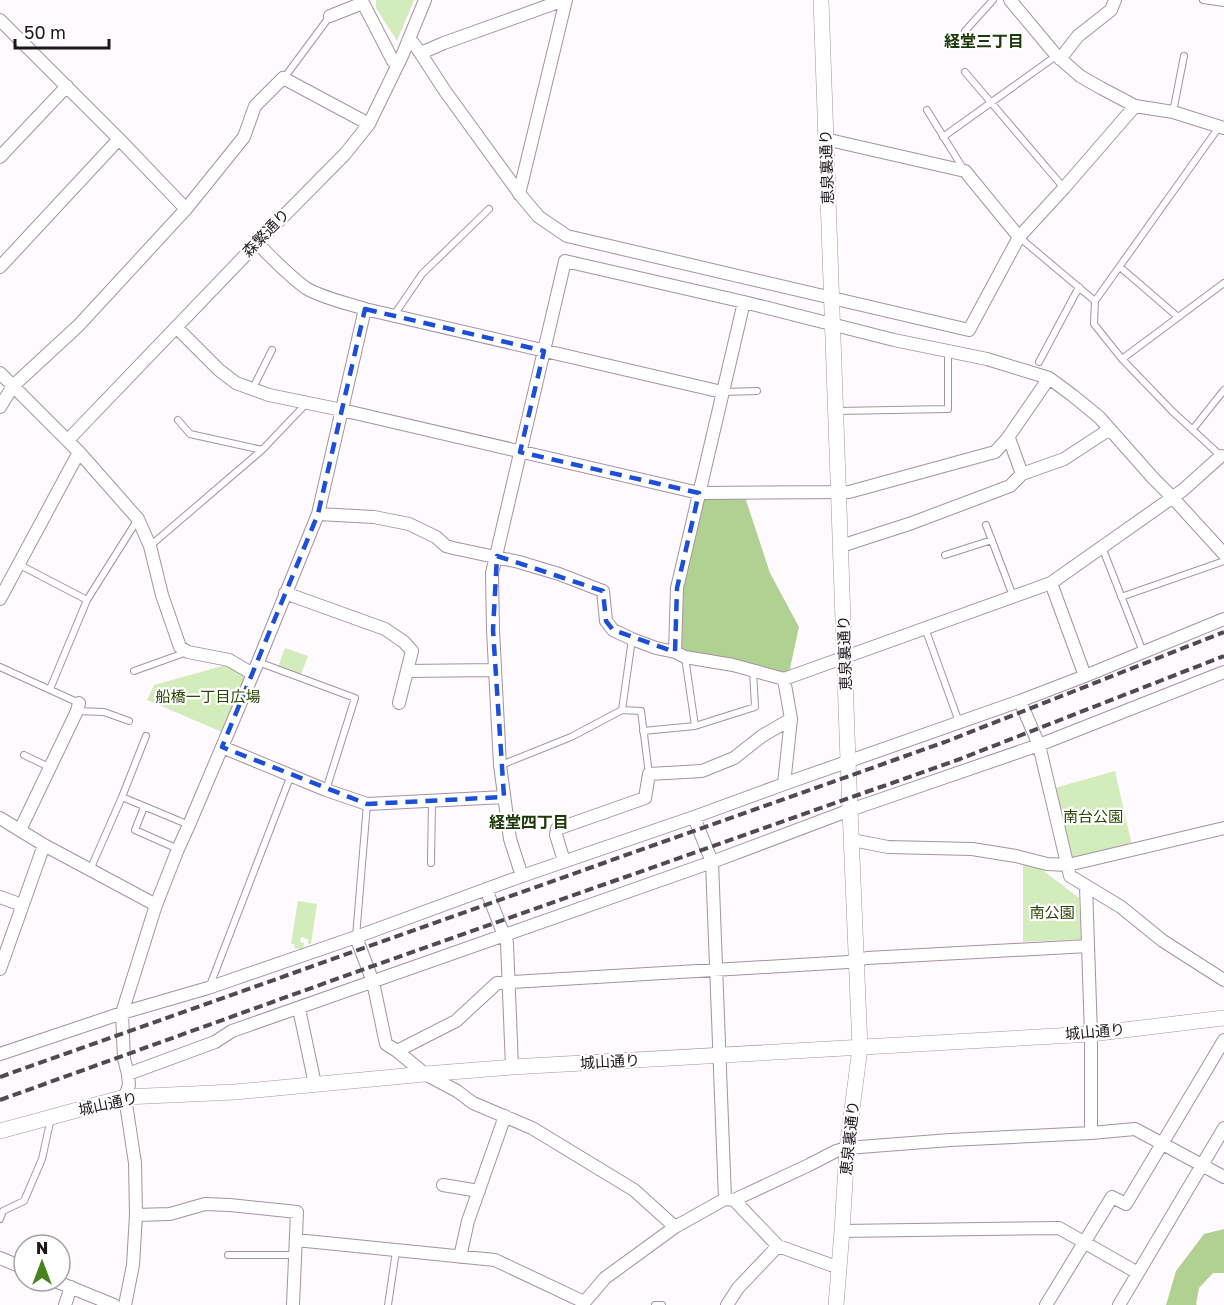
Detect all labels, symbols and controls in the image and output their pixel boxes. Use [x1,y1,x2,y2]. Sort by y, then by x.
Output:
scale bar [15,12,110,50]
text: 50 m [24,21,66,43]
district label: 経堂三丁目 [944,31,1024,51]
street label: 恵泉裏通り [816,129,836,205]
street label: 森繁通り [238,204,293,260]
street label: 恵泉裏通り [834,615,854,691]
park label: 船橋一丁目広場 [155,687,261,705]
park label: 南台公園 [1063,807,1123,825]
district label: 経堂四丁目 [489,812,569,832]
park label: 南公園 [1029,903,1075,921]
street label: 城山通り [1064,1019,1126,1043]
street label: 城山通り [580,1050,640,1072]
street label: 城山通り [77,1088,139,1118]
street label: 恵泉裏通り [836,1100,862,1176]
north arrow [12,1233,72,1293]
text: N [36,1238,48,1258]

